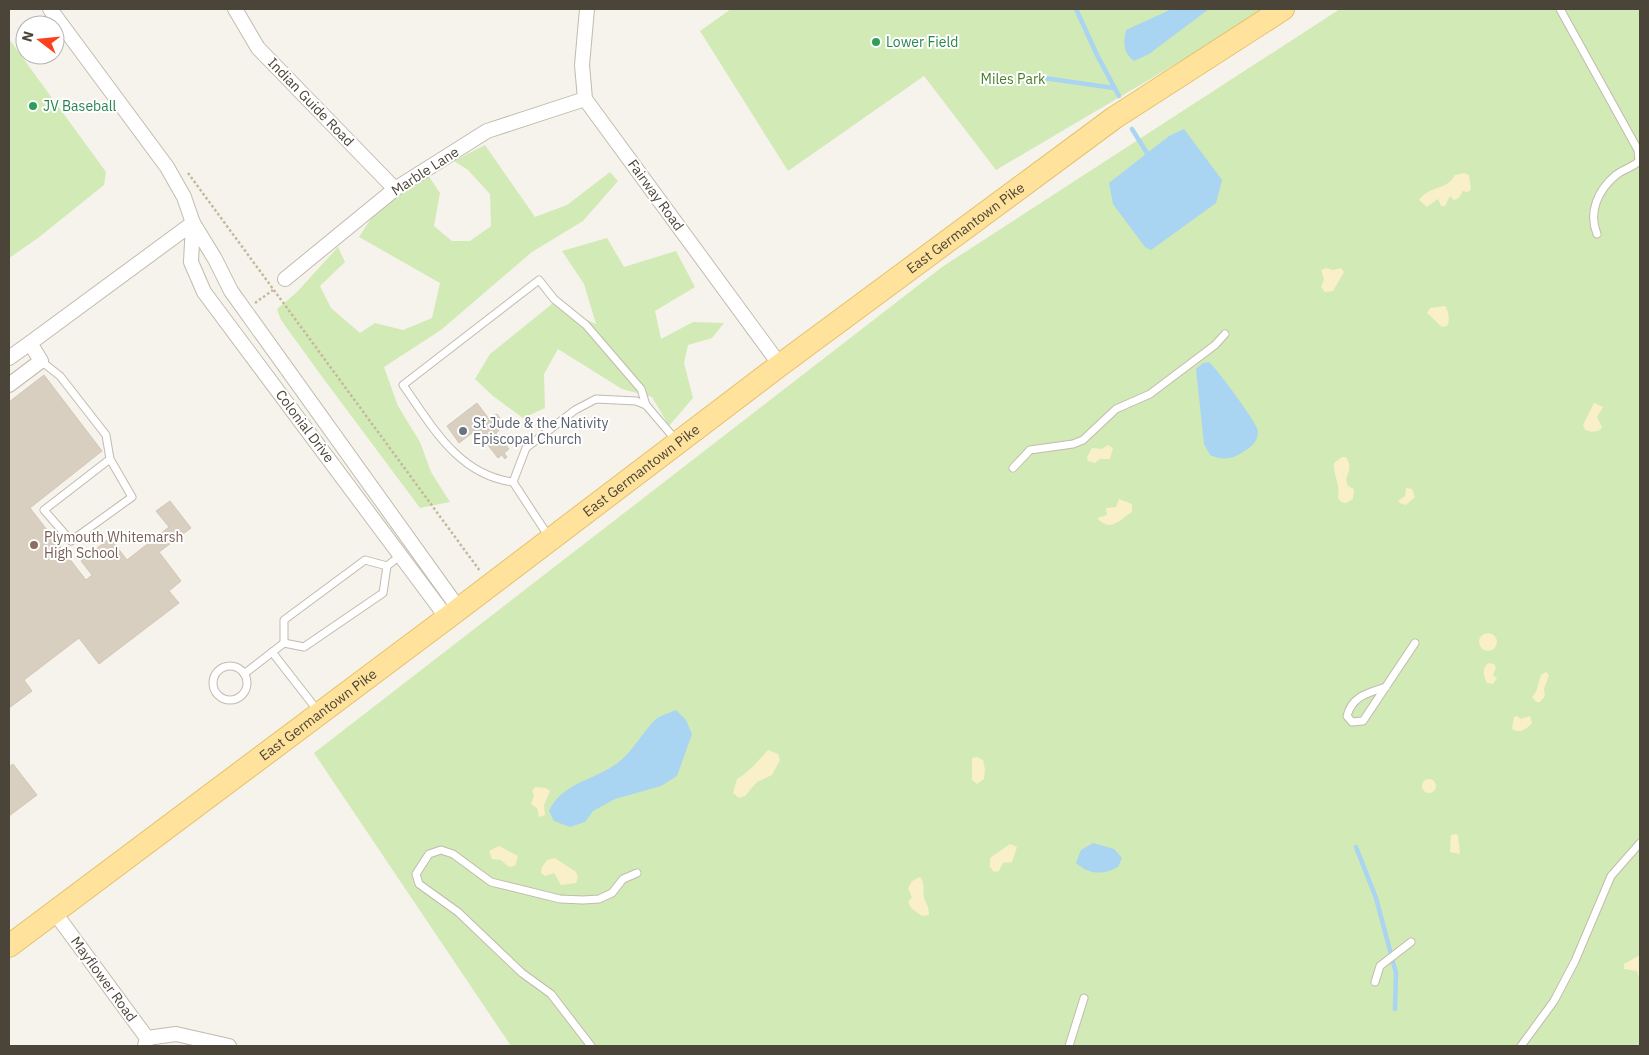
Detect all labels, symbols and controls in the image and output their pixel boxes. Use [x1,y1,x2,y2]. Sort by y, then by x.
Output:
north arrow [15,15,65,65]
text: N [17,29,38,44]
place label: Lower Field [886,33,958,51]
marker: Lower Field [870,36,882,48]
street label: Indian Guide Road [264,54,358,150]
park label: Miles Park [981,70,1046,88]
place label: JV Baseball [43,97,116,115]
marker: JV Baseball [27,100,39,112]
street label: Marble Lane [388,142,462,200]
street label: Fairway Road [624,156,688,234]
street label: East Germantown Pike [903,178,1028,277]
street label: Colonial Drive [272,386,338,466]
place label: St Jude & the Nativity Episcopal Church [473,414,609,448]
street label: East Germantown Pike [579,420,703,521]
marker: St Jude & the Nativity Episcopal Church [457,425,469,437]
place label: Plymouth Whitemarsh High School [44,528,183,562]
marker: Plymouth Whitemarsh High School [28,539,40,551]
street label: East Germantown Pike [256,665,381,764]
street label: Mayflower Road [67,933,141,1025]

